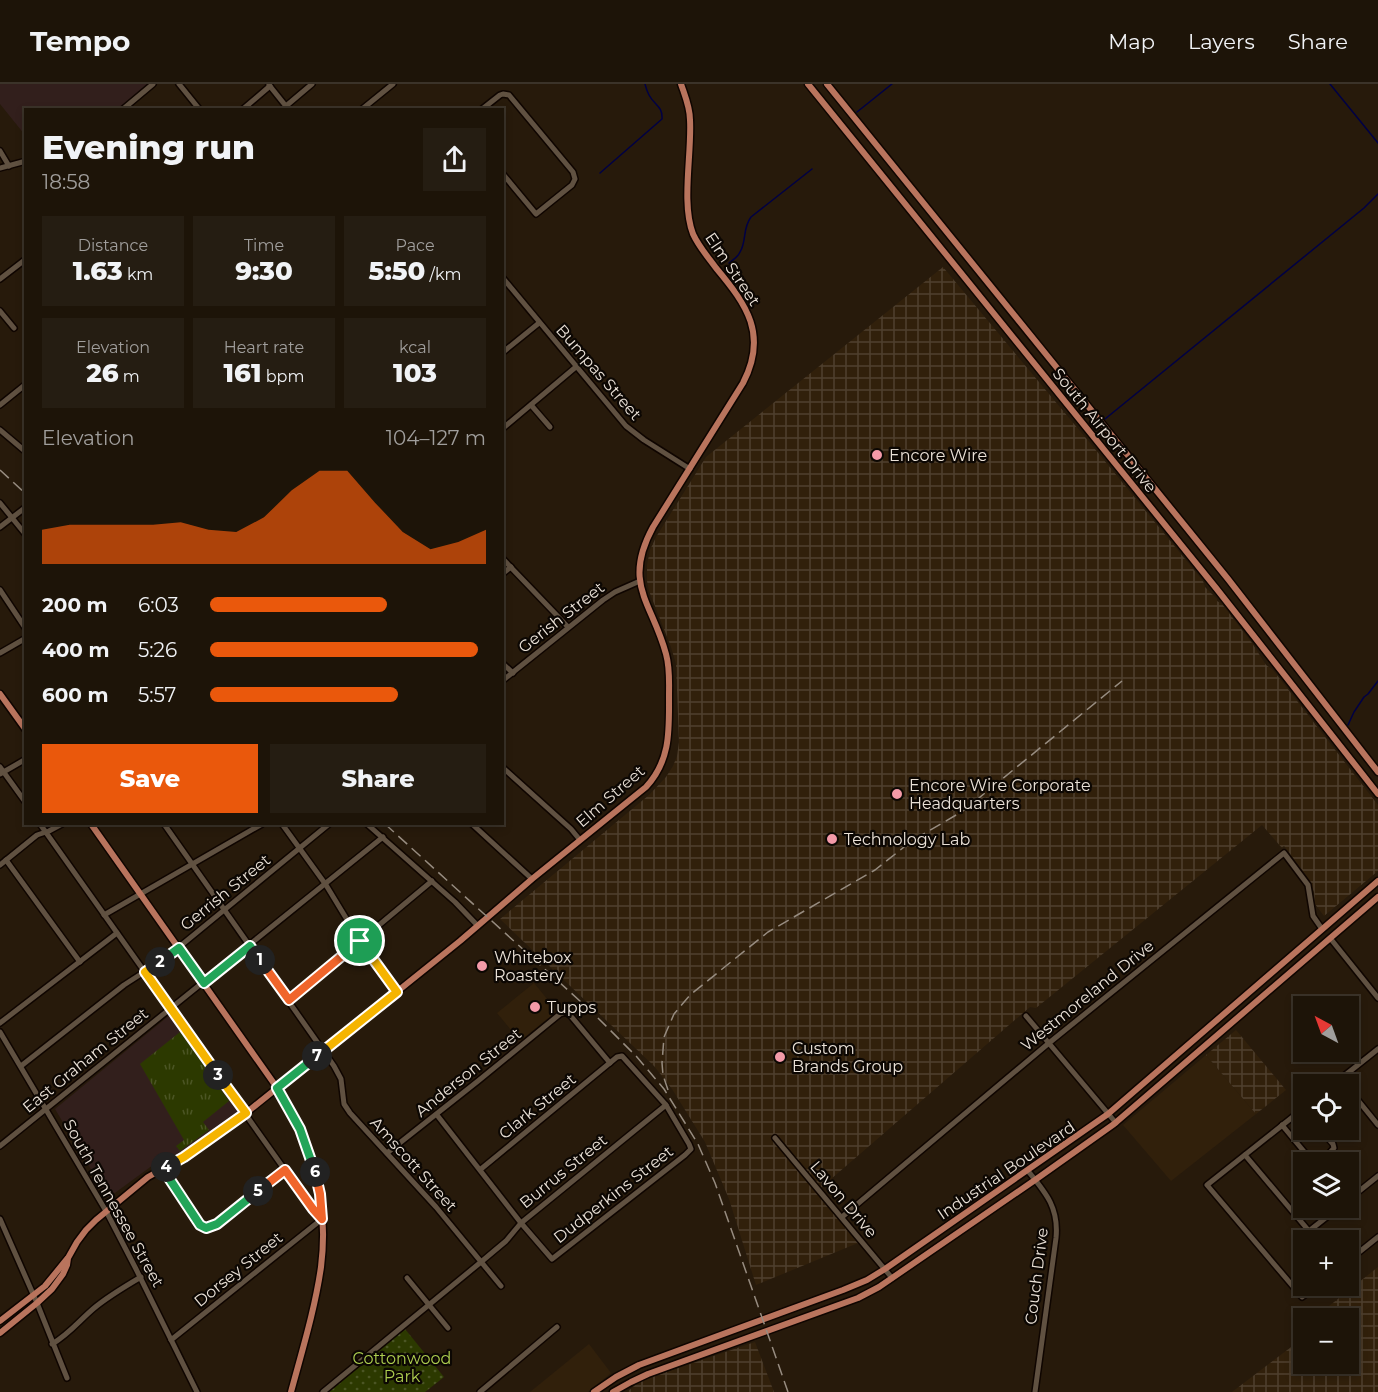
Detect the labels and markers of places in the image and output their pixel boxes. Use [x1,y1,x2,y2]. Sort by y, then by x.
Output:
place label: Encore Wire [889,446,987,465]
marker: Encore Wire [870,448,884,462]
place label: Encore Wire Corporate Headquarters [909,776,1091,813]
marker: Encore Wire Corporate Headquarters [890,787,904,801]
place label: Technology Lab [844,830,970,849]
marker: Technology Lab [825,832,839,846]
pin [334,915,385,966]
pin: 1 [245,945,275,975]
pin: 2 [145,947,175,977]
place label: Whitebox Roastery [494,948,572,985]
marker: Whitebox Roastery [475,959,489,973]
place label: Tupps [547,998,596,1017]
marker: Tupps [528,1000,542,1014]
place label: Custom Brands Group [792,1039,903,1076]
pin: 7 [302,1041,332,1071]
marker: Custom Brands Group [773,1050,787,1064]
pin: 3 [203,1060,233,1090]
pin: 4 [151,1152,181,1182]
pin: 6 [300,1157,330,1187]
pin: 5 [243,1176,273,1206]

